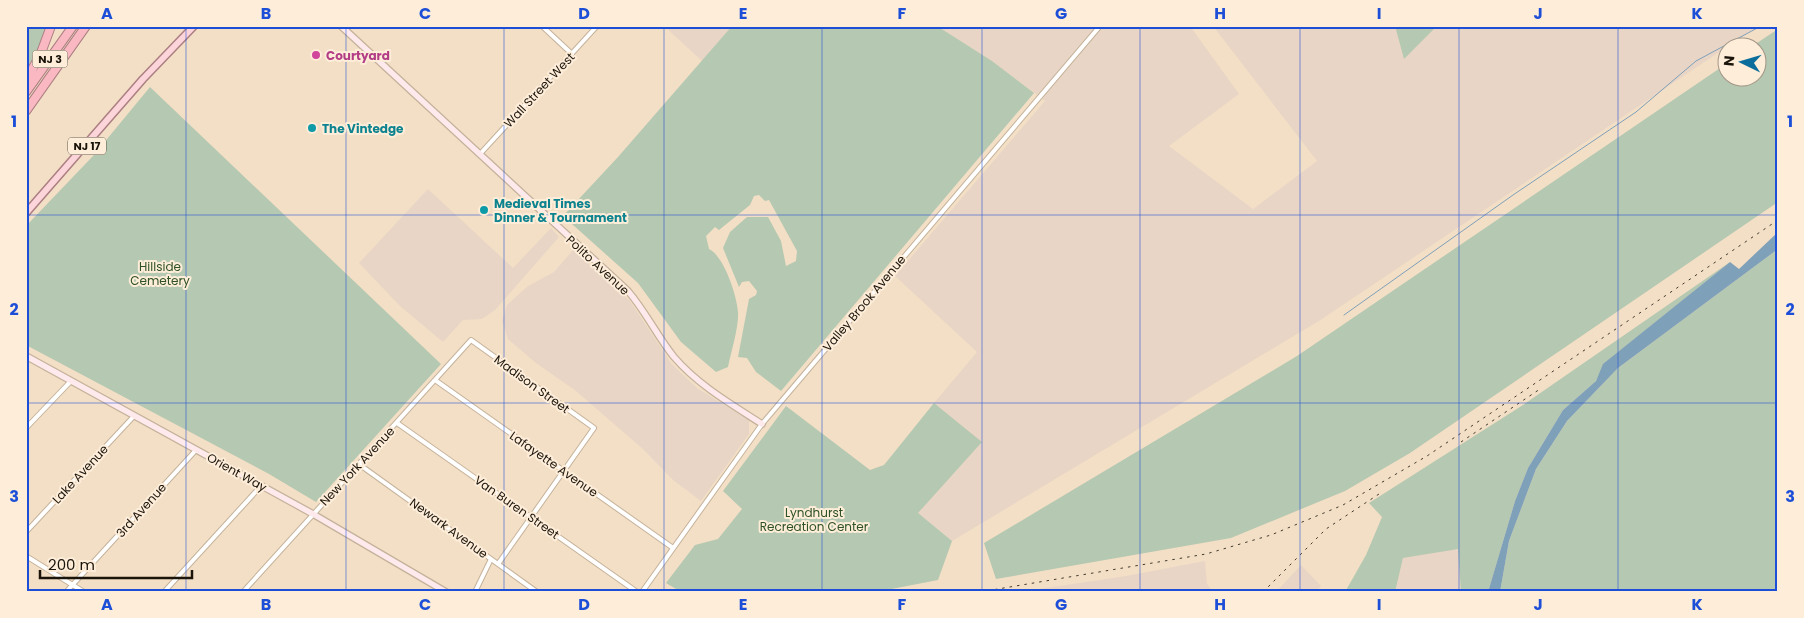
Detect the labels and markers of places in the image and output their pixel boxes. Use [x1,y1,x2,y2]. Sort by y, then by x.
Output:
place label: Courtyard [326,47,390,64]
marker: Courtyard [310,49,322,61]
place label: The Vintedge [322,120,404,137]
marker: The Vintedge [306,122,318,134]
place label: Medieval Times Dinner & Tournament [494,195,627,226]
marker: Medieval Times Dinner & Tournament [478,204,490,216]

